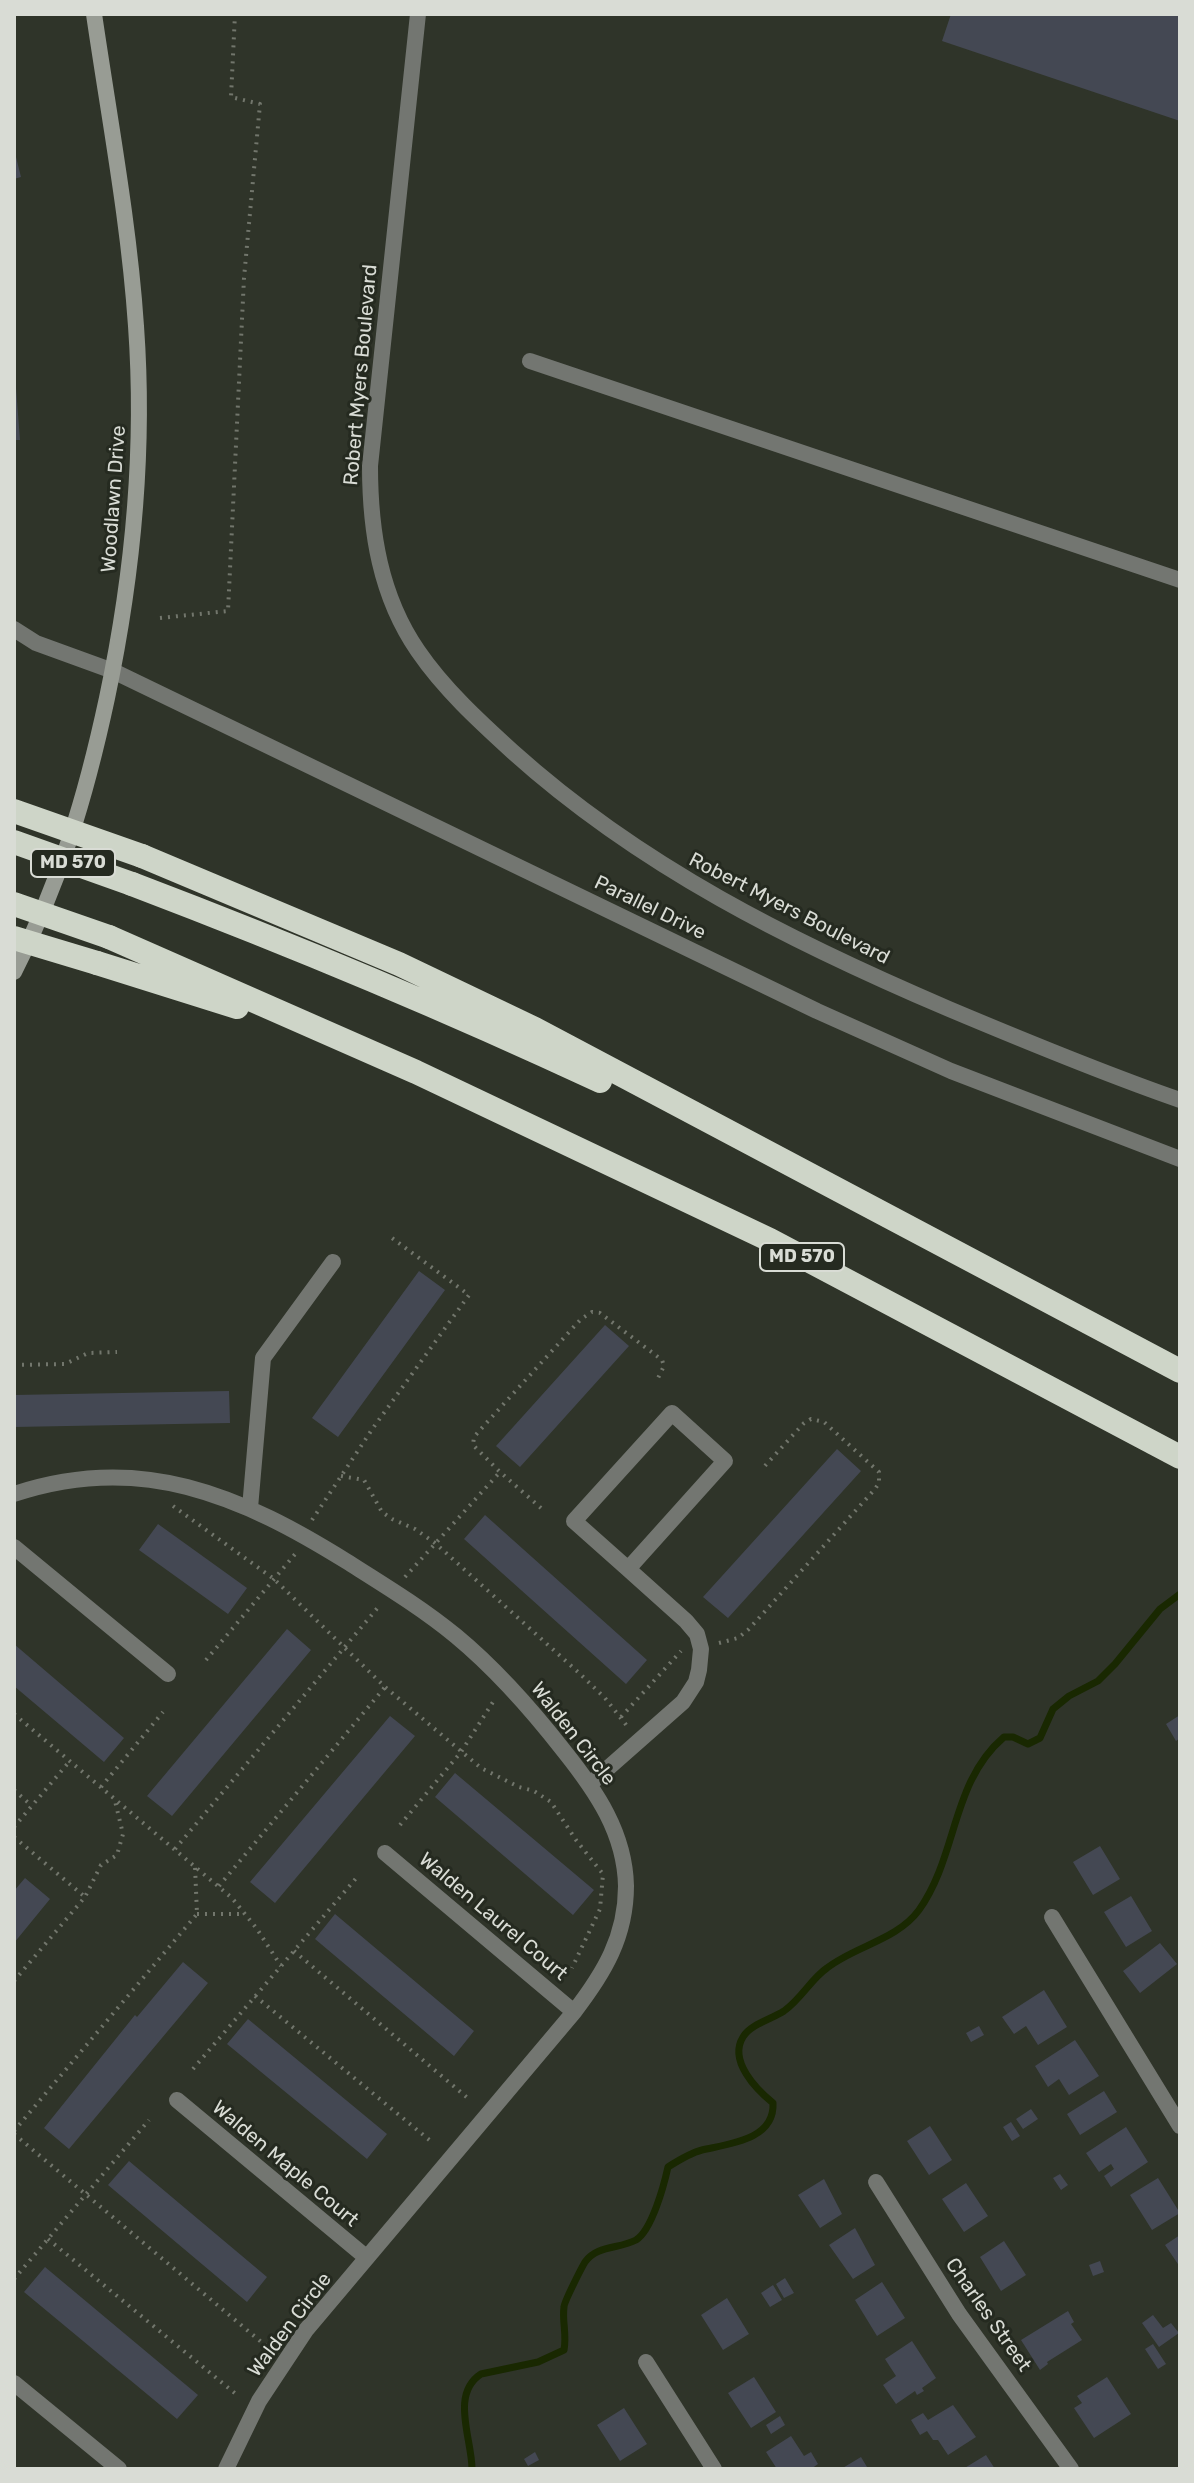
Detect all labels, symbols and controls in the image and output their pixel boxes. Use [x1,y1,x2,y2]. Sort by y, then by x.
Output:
street label: Robert Myers Boulevard [339,263,383,487]
street label: Woodlawn Drive [97,425,131,573]
street label: Robert Myers Boulevard [685,848,893,970]
road number: MD 570 [31,849,115,877]
street label: Parallel Drive [590,871,710,945]
road number: MD 570 [760,1243,844,1271]
street label: Walden Circle [525,1678,621,1790]
street label: Walden Laurel Court [414,1848,572,1986]
street label: Walden Maple Court [207,2096,363,2232]
street label: Charles Street [940,2254,1036,2376]
street label: Walden Circle [243,2268,337,2382]

